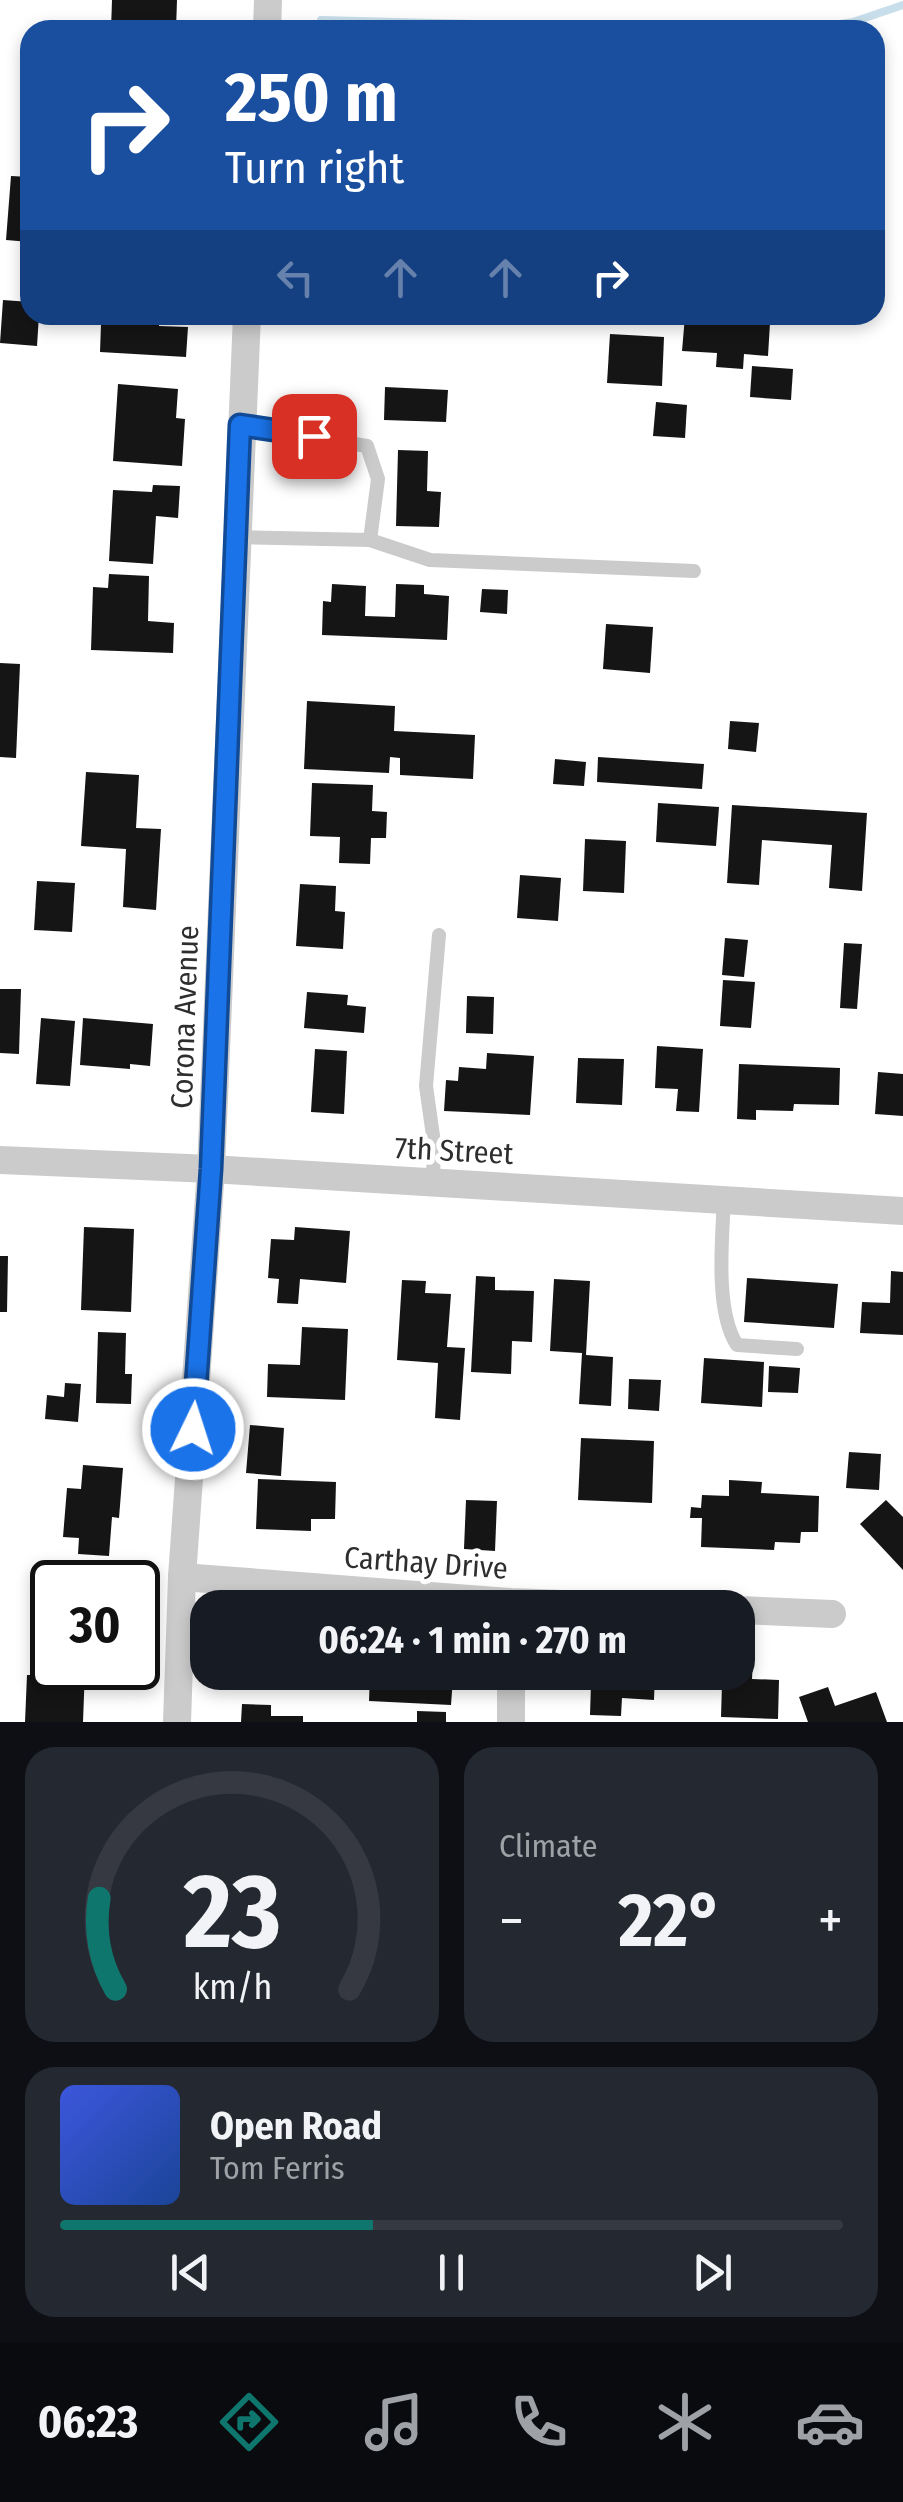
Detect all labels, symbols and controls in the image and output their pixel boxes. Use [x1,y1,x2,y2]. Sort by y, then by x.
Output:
text: 250 m [225,56,398,140]
icon: right [60,60,190,190]
text: Turn right [225,141,404,195]
icon: left [268,250,323,305]
icon: ahead [373,250,428,305]
icon: ahead [478,250,533,305]
icon: right [583,250,638,305]
pin [272,394,357,479]
icon: arrive [287,409,342,464]
street label: Corona Avenue [164,925,206,1109]
street label: 7th Street [394,1130,514,1172]
position arrow [141,1377,245,1481]
street label: Carthay Drive [343,1539,509,1587]
speed limit sign: 30 [30,1560,160,1690]
text: 06:24 · 1 min · 270 m [318,1617,627,1663]
text: Climate [499,1827,598,1865]
text: 23 [182,1850,281,1975]
text: 22° [619,1876,723,1966]
text: − [499,1888,524,1954]
text: + [818,1888,843,1954]
text: km/h [192,1966,272,2008]
text: Open Road [210,2103,382,2149]
text: Tom Ferris [210,2149,345,2187]
icon: previous [163,2245,218,2300]
icon: pause [424,2245,479,2300]
icon: next [685,2245,740,2300]
icon: directions [214,2387,284,2457]
icon: music [359,2387,429,2457]
icon: phone [504,2387,574,2457]
icon: climate [650,2387,720,2457]
icon: car [795,2387,865,2457]
text: 06:23 [38,2395,138,2449]

